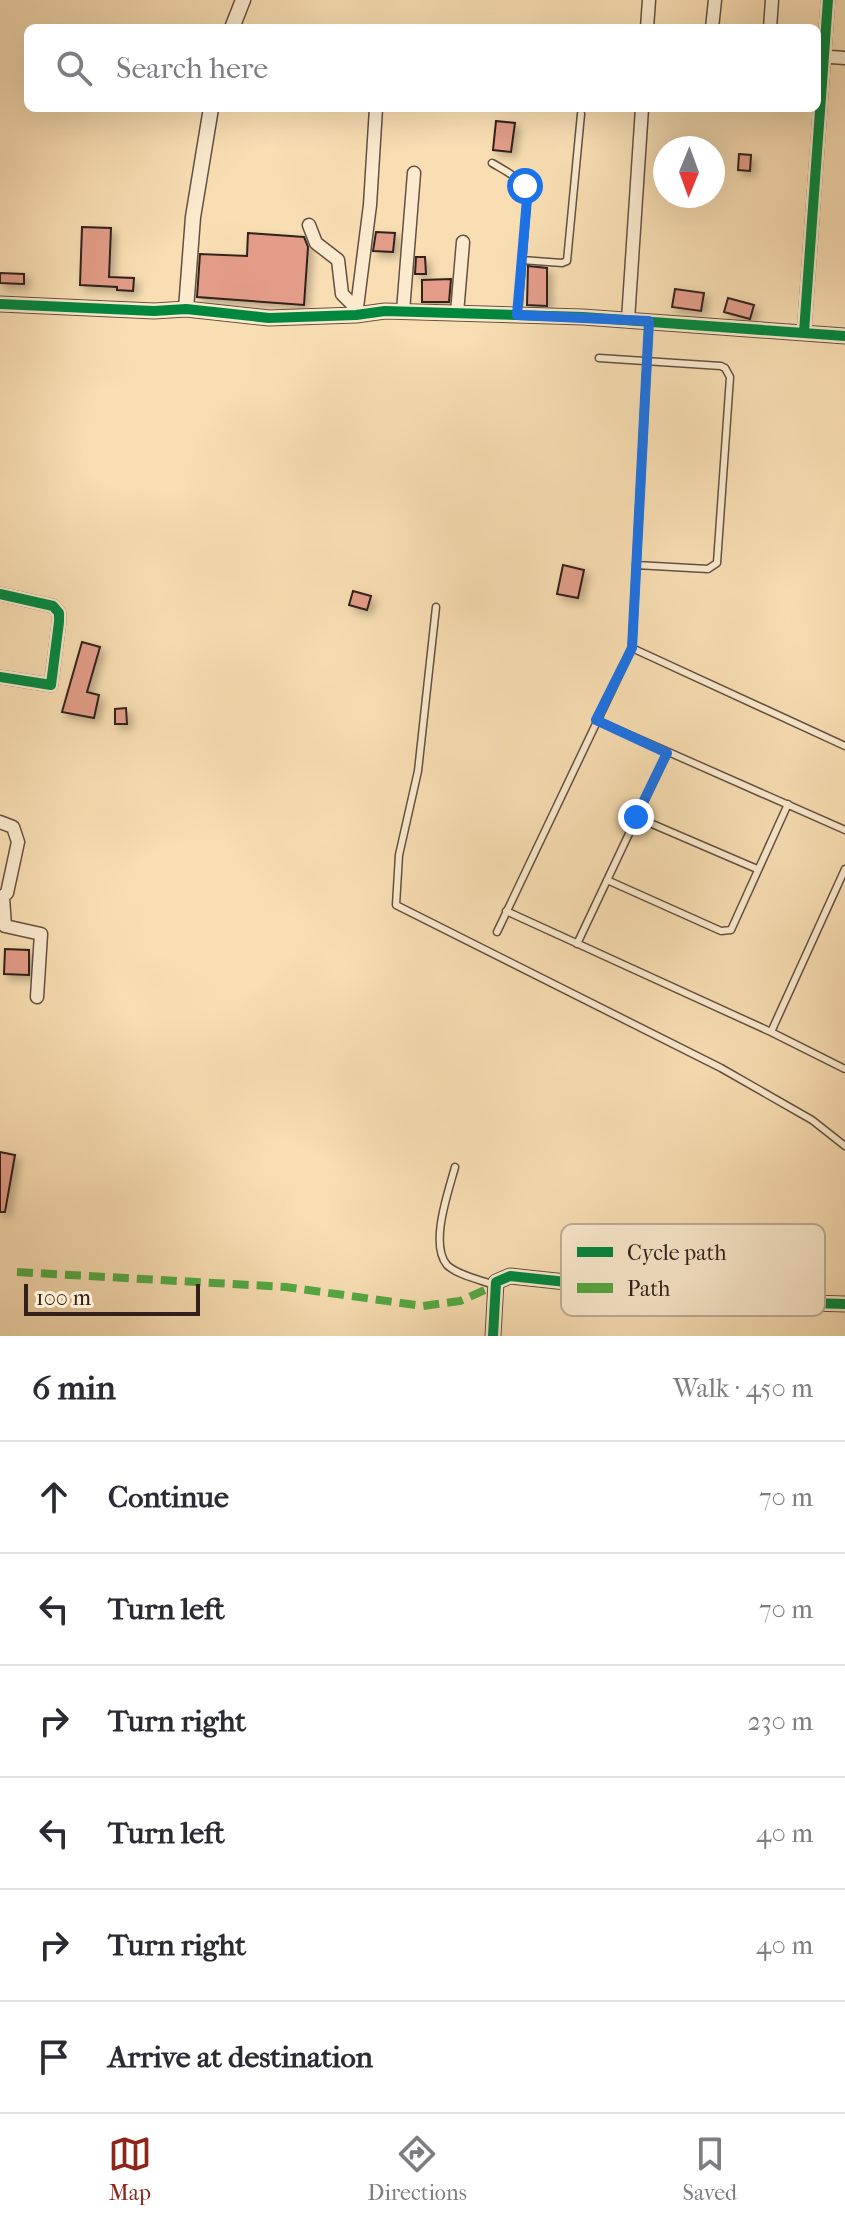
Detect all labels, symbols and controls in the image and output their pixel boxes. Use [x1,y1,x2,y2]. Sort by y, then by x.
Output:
search box [24,24,821,112]
icon: search [52,46,96,90]
text: Search here [116,51,268,86]
north arrow [653,136,725,208]
route start [507,168,543,204]
route end [618,799,654,835]
legend [561,1224,825,1316]
text: Cycle path [627,1240,727,1266]
text: Path [627,1276,671,1302]
scale bar [24,1280,200,1316]
text: 100 m [36,1285,91,1311]
text: 6 min [32,1368,116,1408]
text: Walk · 450 m [673,1373,813,1404]
icon: ahead [32,1475,76,1519]
text: Continue [108,1480,229,1515]
text: 70 m [759,1482,813,1513]
icon: left [32,1587,76,1631]
text: Turn left [108,1592,225,1627]
text: 70 m [759,1594,813,1625]
icon: right [32,1699,76,1743]
text: Turn right [108,1704,246,1739]
text: 230 m [747,1706,813,1737]
icon: left [32,1811,76,1855]
text: Turn left [108,1816,225,1851]
text: 40 m [756,1818,813,1849]
icon: right [32,1923,76,1967]
text: Turn right [108,1928,246,1963]
text: 40 m [756,1930,813,1961]
icon: arrive [32,2035,76,2079]
text: Arrive at destination [108,2040,373,2075]
tab: Map [108,2132,152,2206]
tab: Directions [368,2132,467,2206]
tab: Saved [683,2132,737,2206]

